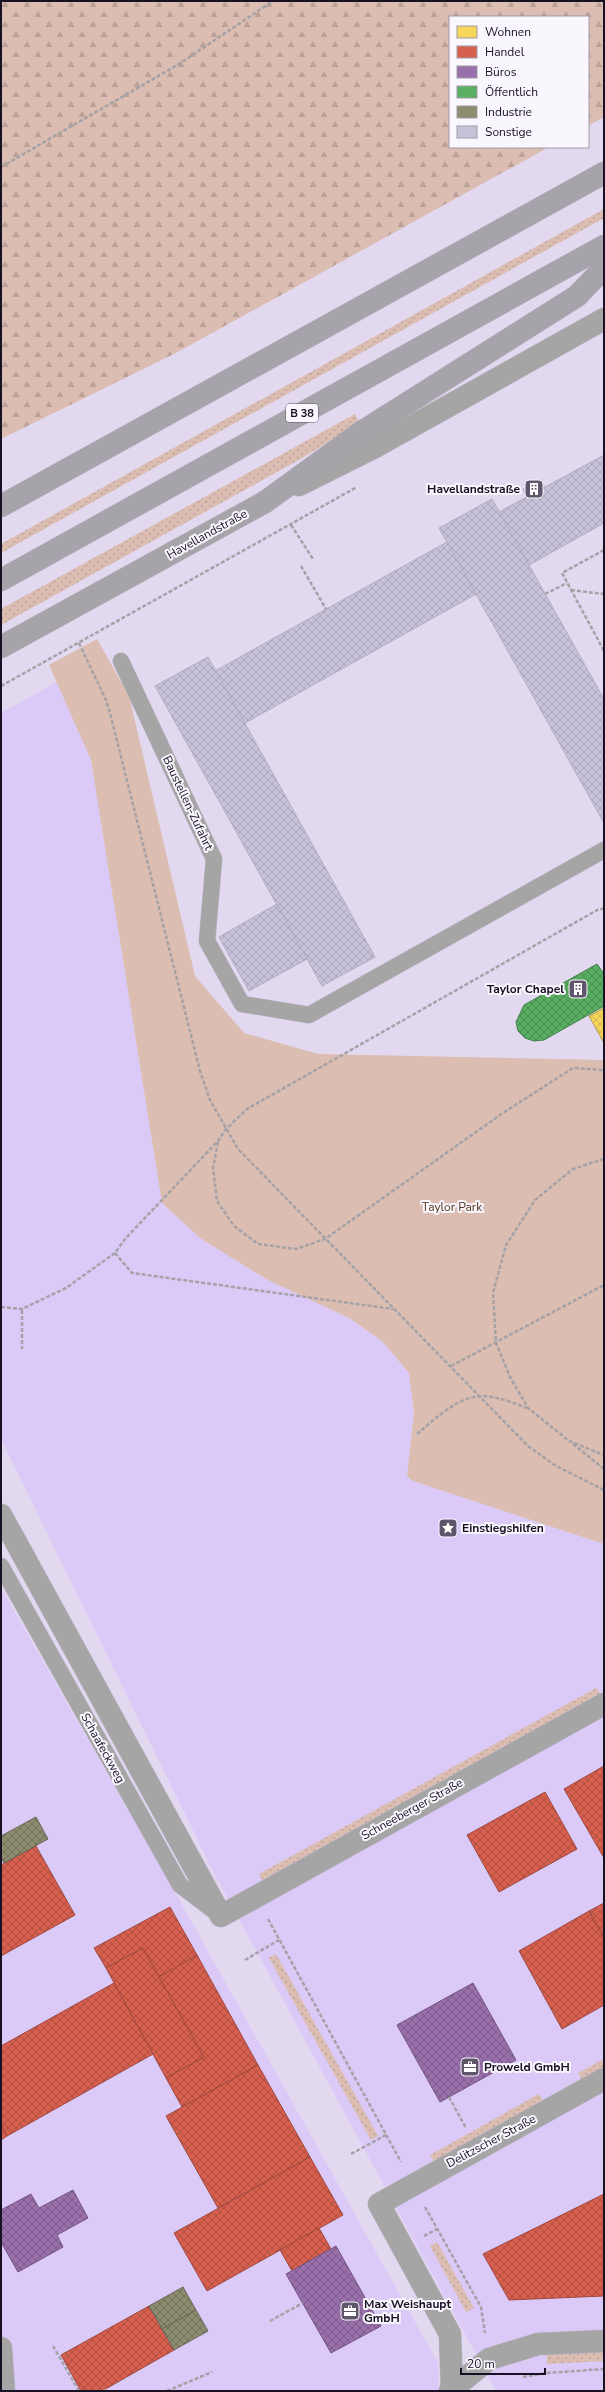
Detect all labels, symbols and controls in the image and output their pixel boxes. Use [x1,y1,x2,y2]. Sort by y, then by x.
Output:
legend [449,16,589,148]
text: Wohnen [485,24,531,40]
text: Handel [485,44,525,60]
text: Büros [485,64,517,80]
text: Öffentlich [485,84,538,100]
text: Industrie [485,104,532,120]
text: Sonstige [485,124,532,140]
road number: B 38 [286,404,318,422]
building icon: Havellandstraße [523,478,545,500]
place label: Havellandstraße [427,481,520,497]
street label: Havellandstraße [164,505,250,563]
street label: Baustellen-Zufahrt [159,753,217,853]
building icon: Taylor Chapel [567,978,589,1000]
place label: Taylor Chapel [487,981,564,997]
park label: Taylor Park [422,1199,483,1215]
place icon: Einstiegshilfen [437,1517,459,1539]
place label: Einstiegshilfen [462,1520,544,1536]
street label: Schaafeckweg [77,1710,129,1786]
street label: Schneeberger Straße [358,1774,466,1844]
office icon: Proweld GmbH [459,2056,481,2078]
place label: Proweld GmbH [484,2059,570,2075]
street label: Delitzscher Straße [443,2111,539,2171]
place label: Max Weishaupt GmbH [364,2296,451,2326]
office icon: Max Weishaupt GmbH [339,2300,361,2322]
scale bar [461,2350,545,2376]
text: 20 m [467,2356,495,2372]

